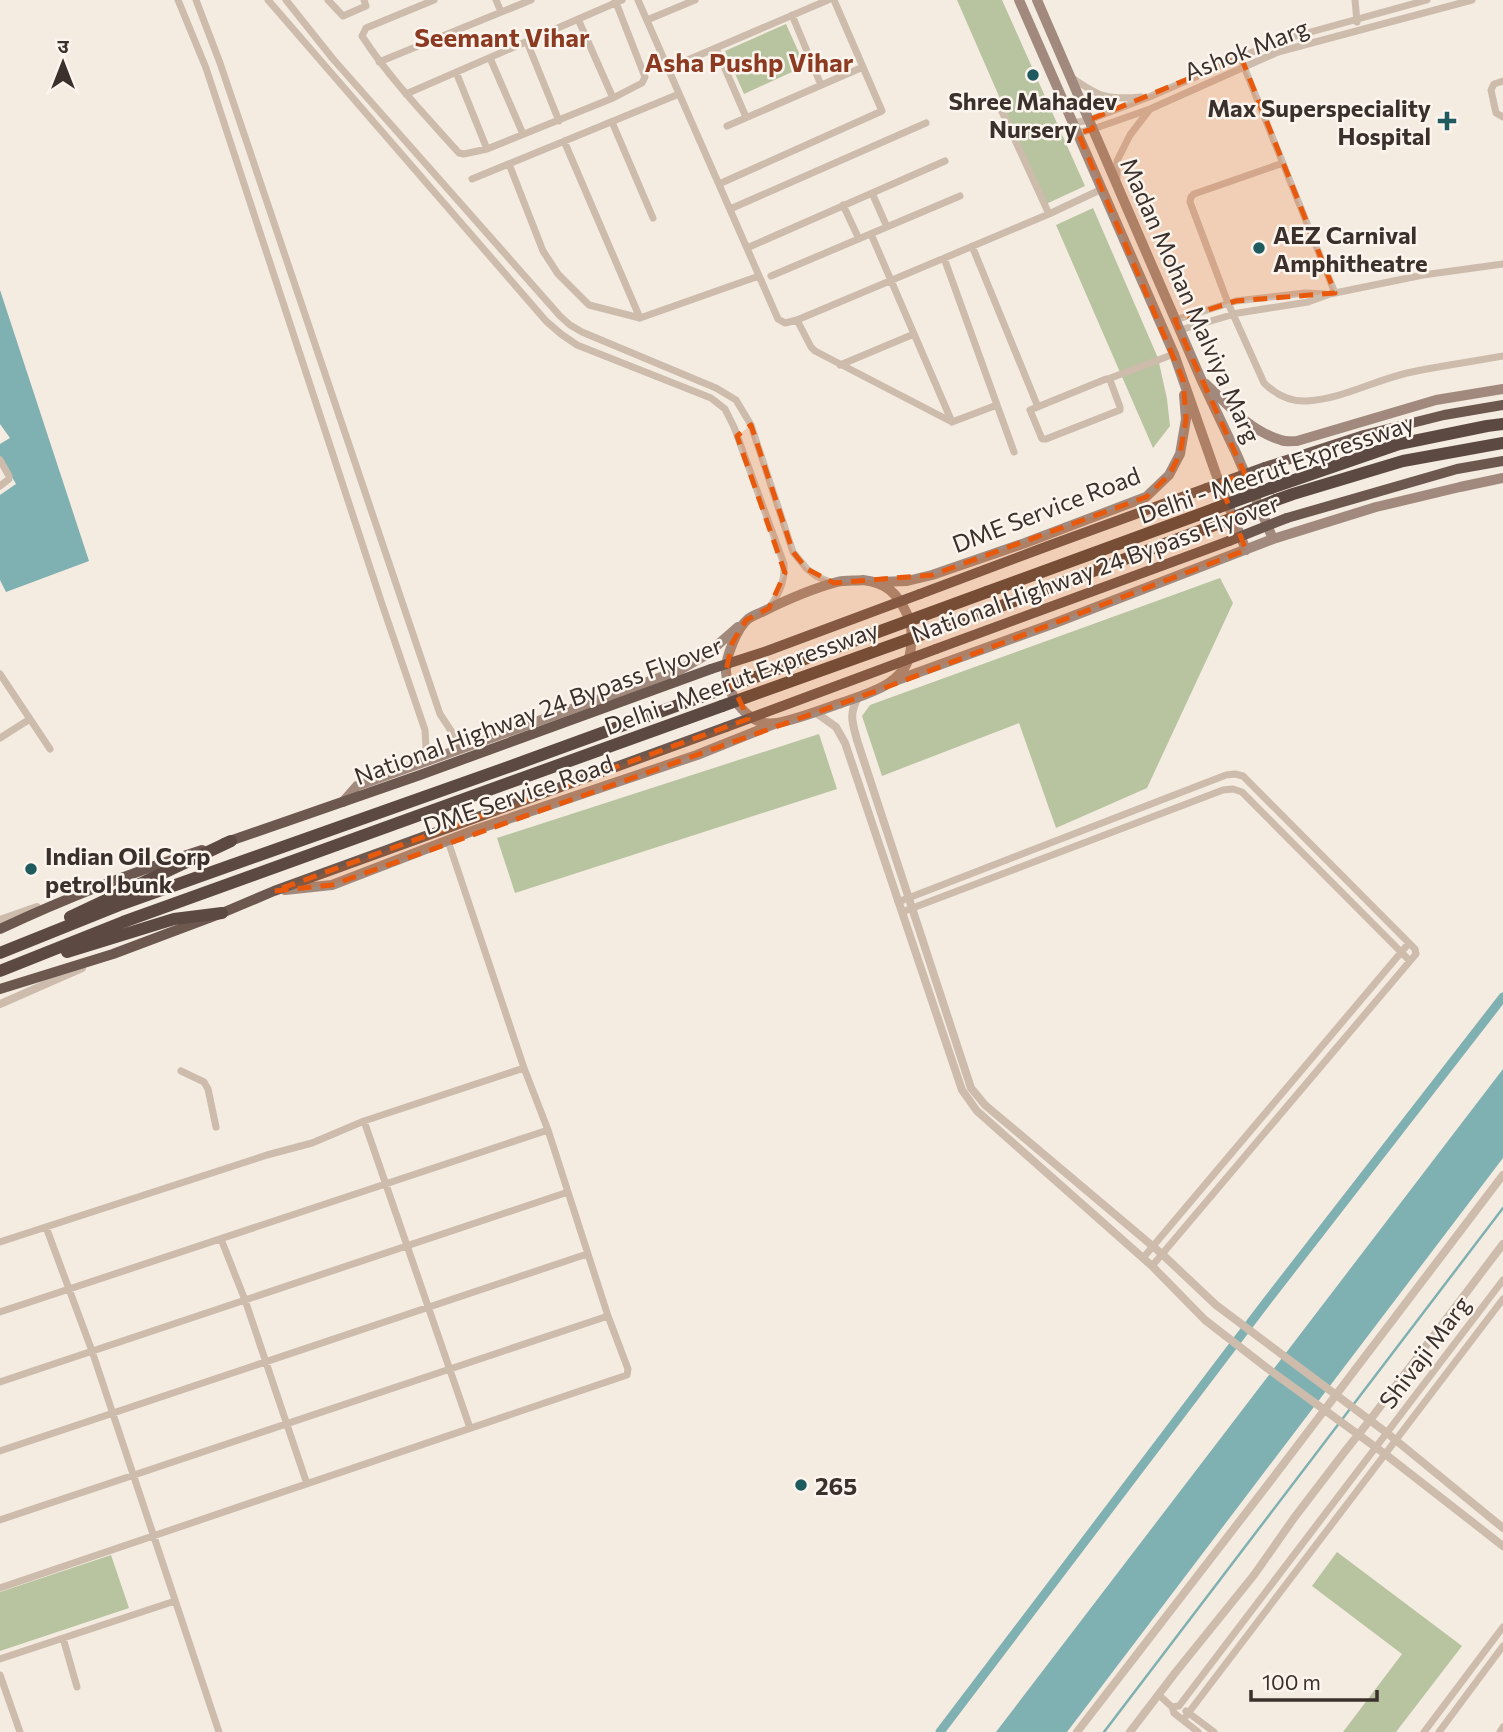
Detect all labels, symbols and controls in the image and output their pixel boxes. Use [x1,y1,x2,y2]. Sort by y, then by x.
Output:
street label: Ashok Marg [1180,12,1312,86]
district label: Seemant Vihar [414,21,590,52]
north arrow [28,28,98,98]
text: उ [57,34,69,57]
district label: Asha Pushp Vihar [645,46,854,77]
marker: Shree Mahadev Nursery [1025,67,1041,83]
place label: Shree Mahadev Nursery [948,86,1118,143]
place label: Max Superspeciality Hospital [1207,93,1431,150]
marker: Max Superspeciality Hospital [1437,111,1457,131]
street label: Madan Mohan Malviya Marg [1115,153,1267,447]
place label: AEZ Carnival Amphitheatre [1273,220,1428,277]
marker: AEZ Carnival Amphitheatre [1251,240,1267,256]
street label: Delhi - Meerut Expressway [1134,407,1418,529]
street label: DME Service Road [948,460,1144,558]
street label: National Highway 24 Bypass Flyover [907,488,1283,648]
street label: Delhi - Meerut Expressway [600,614,882,740]
street label: National Highway 24 Bypass Flyover [350,630,726,790]
street label: DME Service Road [419,748,617,840]
place label: Indian Oil Corp petrol bunk [45,841,210,898]
marker: Indian Oil Corp petrol bunk [23,861,39,877]
street label: Shivaji Marg [1372,1290,1476,1414]
place label: 265 [815,1471,857,1500]
marker: 265 [793,1477,809,1493]
scale bar [1251,1658,1377,1702]
text: 100 m [1262,1669,1321,1694]

